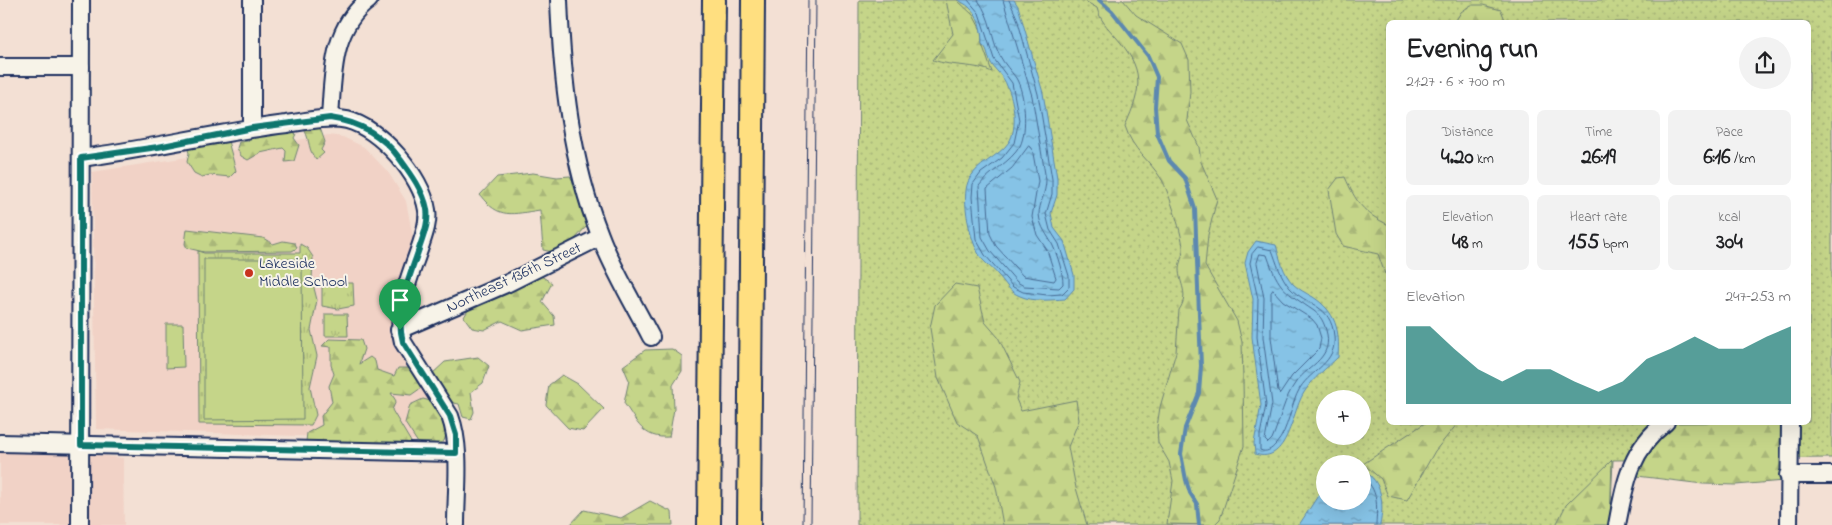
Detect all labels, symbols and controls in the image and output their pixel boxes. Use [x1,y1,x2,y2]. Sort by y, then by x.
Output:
text: Evening run [1406,30,1538,71]
button: share [1739,37,1791,89]
text: 21:27 · 6 × 700 m [1406,70,1505,94]
text: Distance [1442,122,1493,143]
text: Time [1585,122,1612,143]
text: Pace [1716,122,1743,143]
text: 4.20 [1441,143,1473,173]
text: 26:19 [1581,143,1616,173]
text: 6:16 [1704,143,1731,173]
text: km [1473,149,1494,170]
text: /km [1731,149,1755,170]
text: Elevation [1442,207,1493,228]
text: Heart rate [1570,207,1627,228]
text: kcal [1718,207,1741,228]
text: 48 [1452,228,1469,258]
text: 155 [1568,228,1599,258]
text: 304 [1716,228,1743,258]
text: m [1469,234,1483,255]
text: bpm [1599,234,1629,255]
street label: Northeast 136th Street [443,236,586,320]
place label: Lakeside Middle School [259,252,348,294]
marker: Lakeside Middle School [243,267,255,279]
pin [379,279,421,330]
text: Elevation [1406,285,1465,309]
text: 247–253 m [1725,285,1791,309]
icon: arrive [386,286,414,314]
map controls [1316,390,1371,510]
button: + [1316,390,1371,445]
button: − [1316,455,1371,510]

